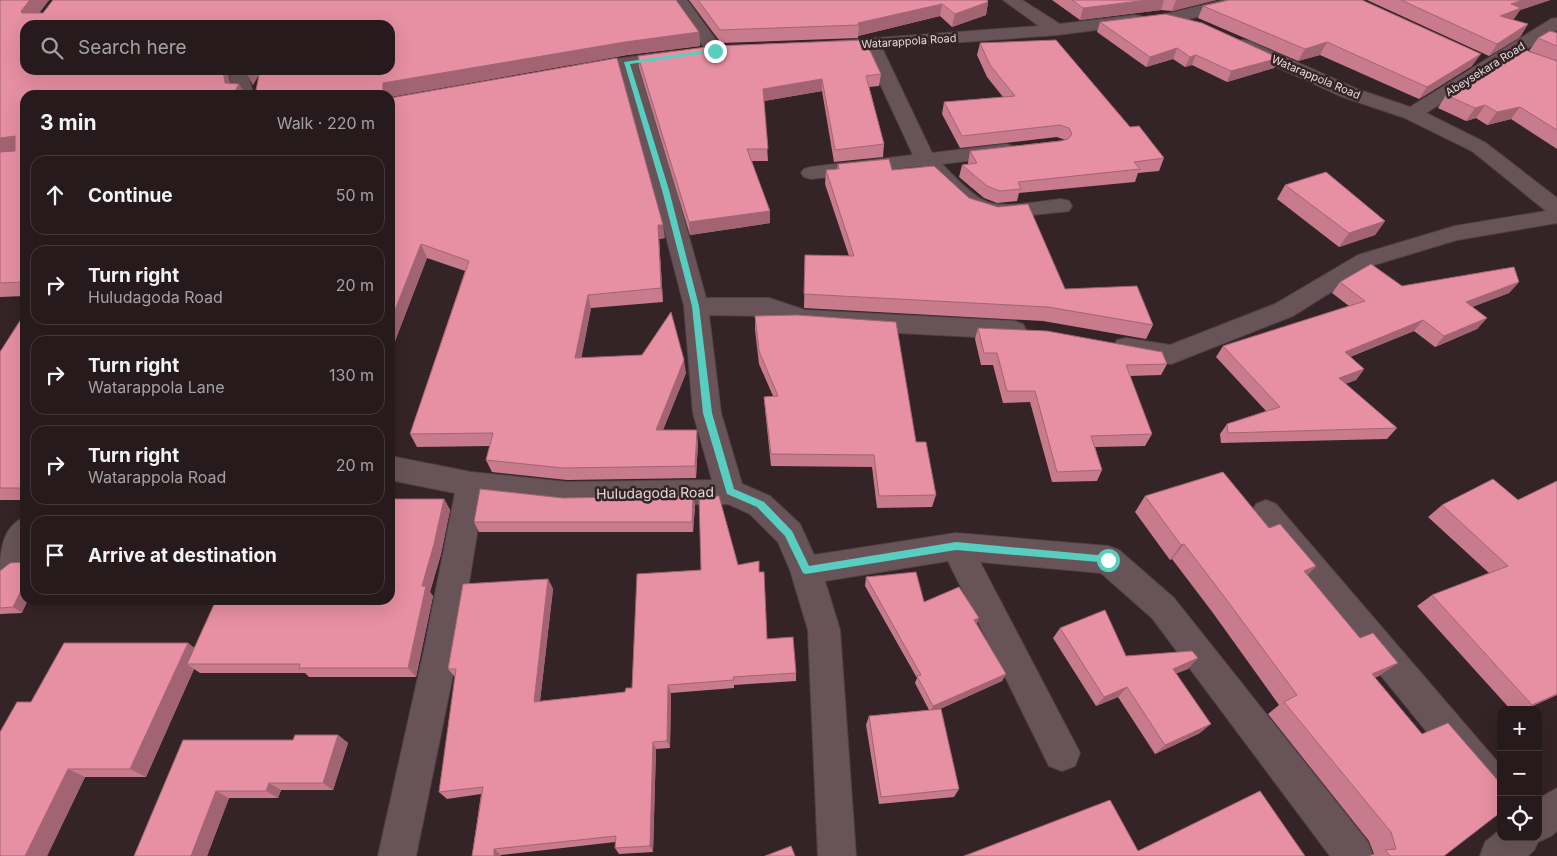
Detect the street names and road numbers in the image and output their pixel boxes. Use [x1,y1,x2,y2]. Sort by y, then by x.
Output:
street label: Watarappola Road [861,31,957,51]
street label: Abeysekara Road [1443,39,1527,99]
street label: Watarappola Road [1269,52,1363,102]
street label: Huludagoda Road [596,483,714,502]

